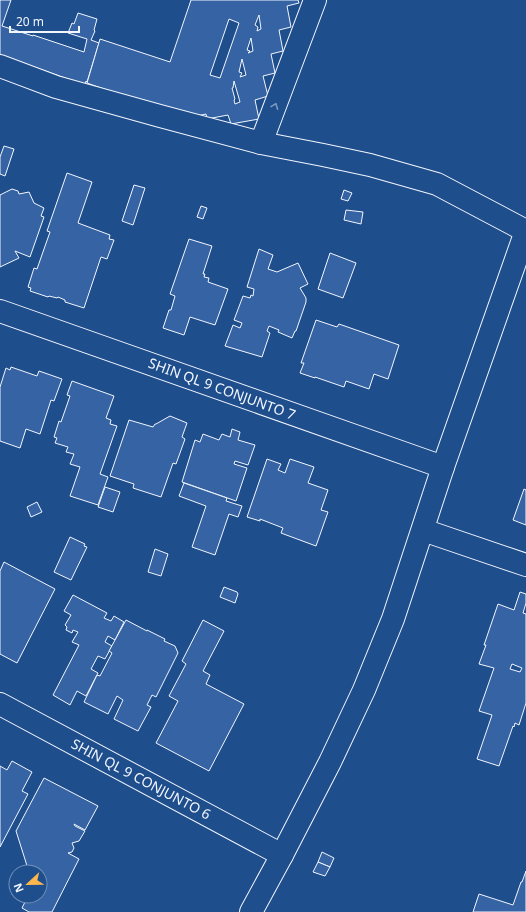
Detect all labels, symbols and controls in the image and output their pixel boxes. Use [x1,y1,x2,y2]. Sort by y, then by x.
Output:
scale bar [10,8,79,34]
text: 20 m [16,13,44,30]
one-way arrow [270,103,278,110]
street label: SHIN QL 9 CONJUNTO 7 [146,353,299,424]
street label: SHIN QL 9 CONJUNTO 6 [68,734,214,823]
north arrow [8,864,48,904]
text: N [10,881,27,895]

